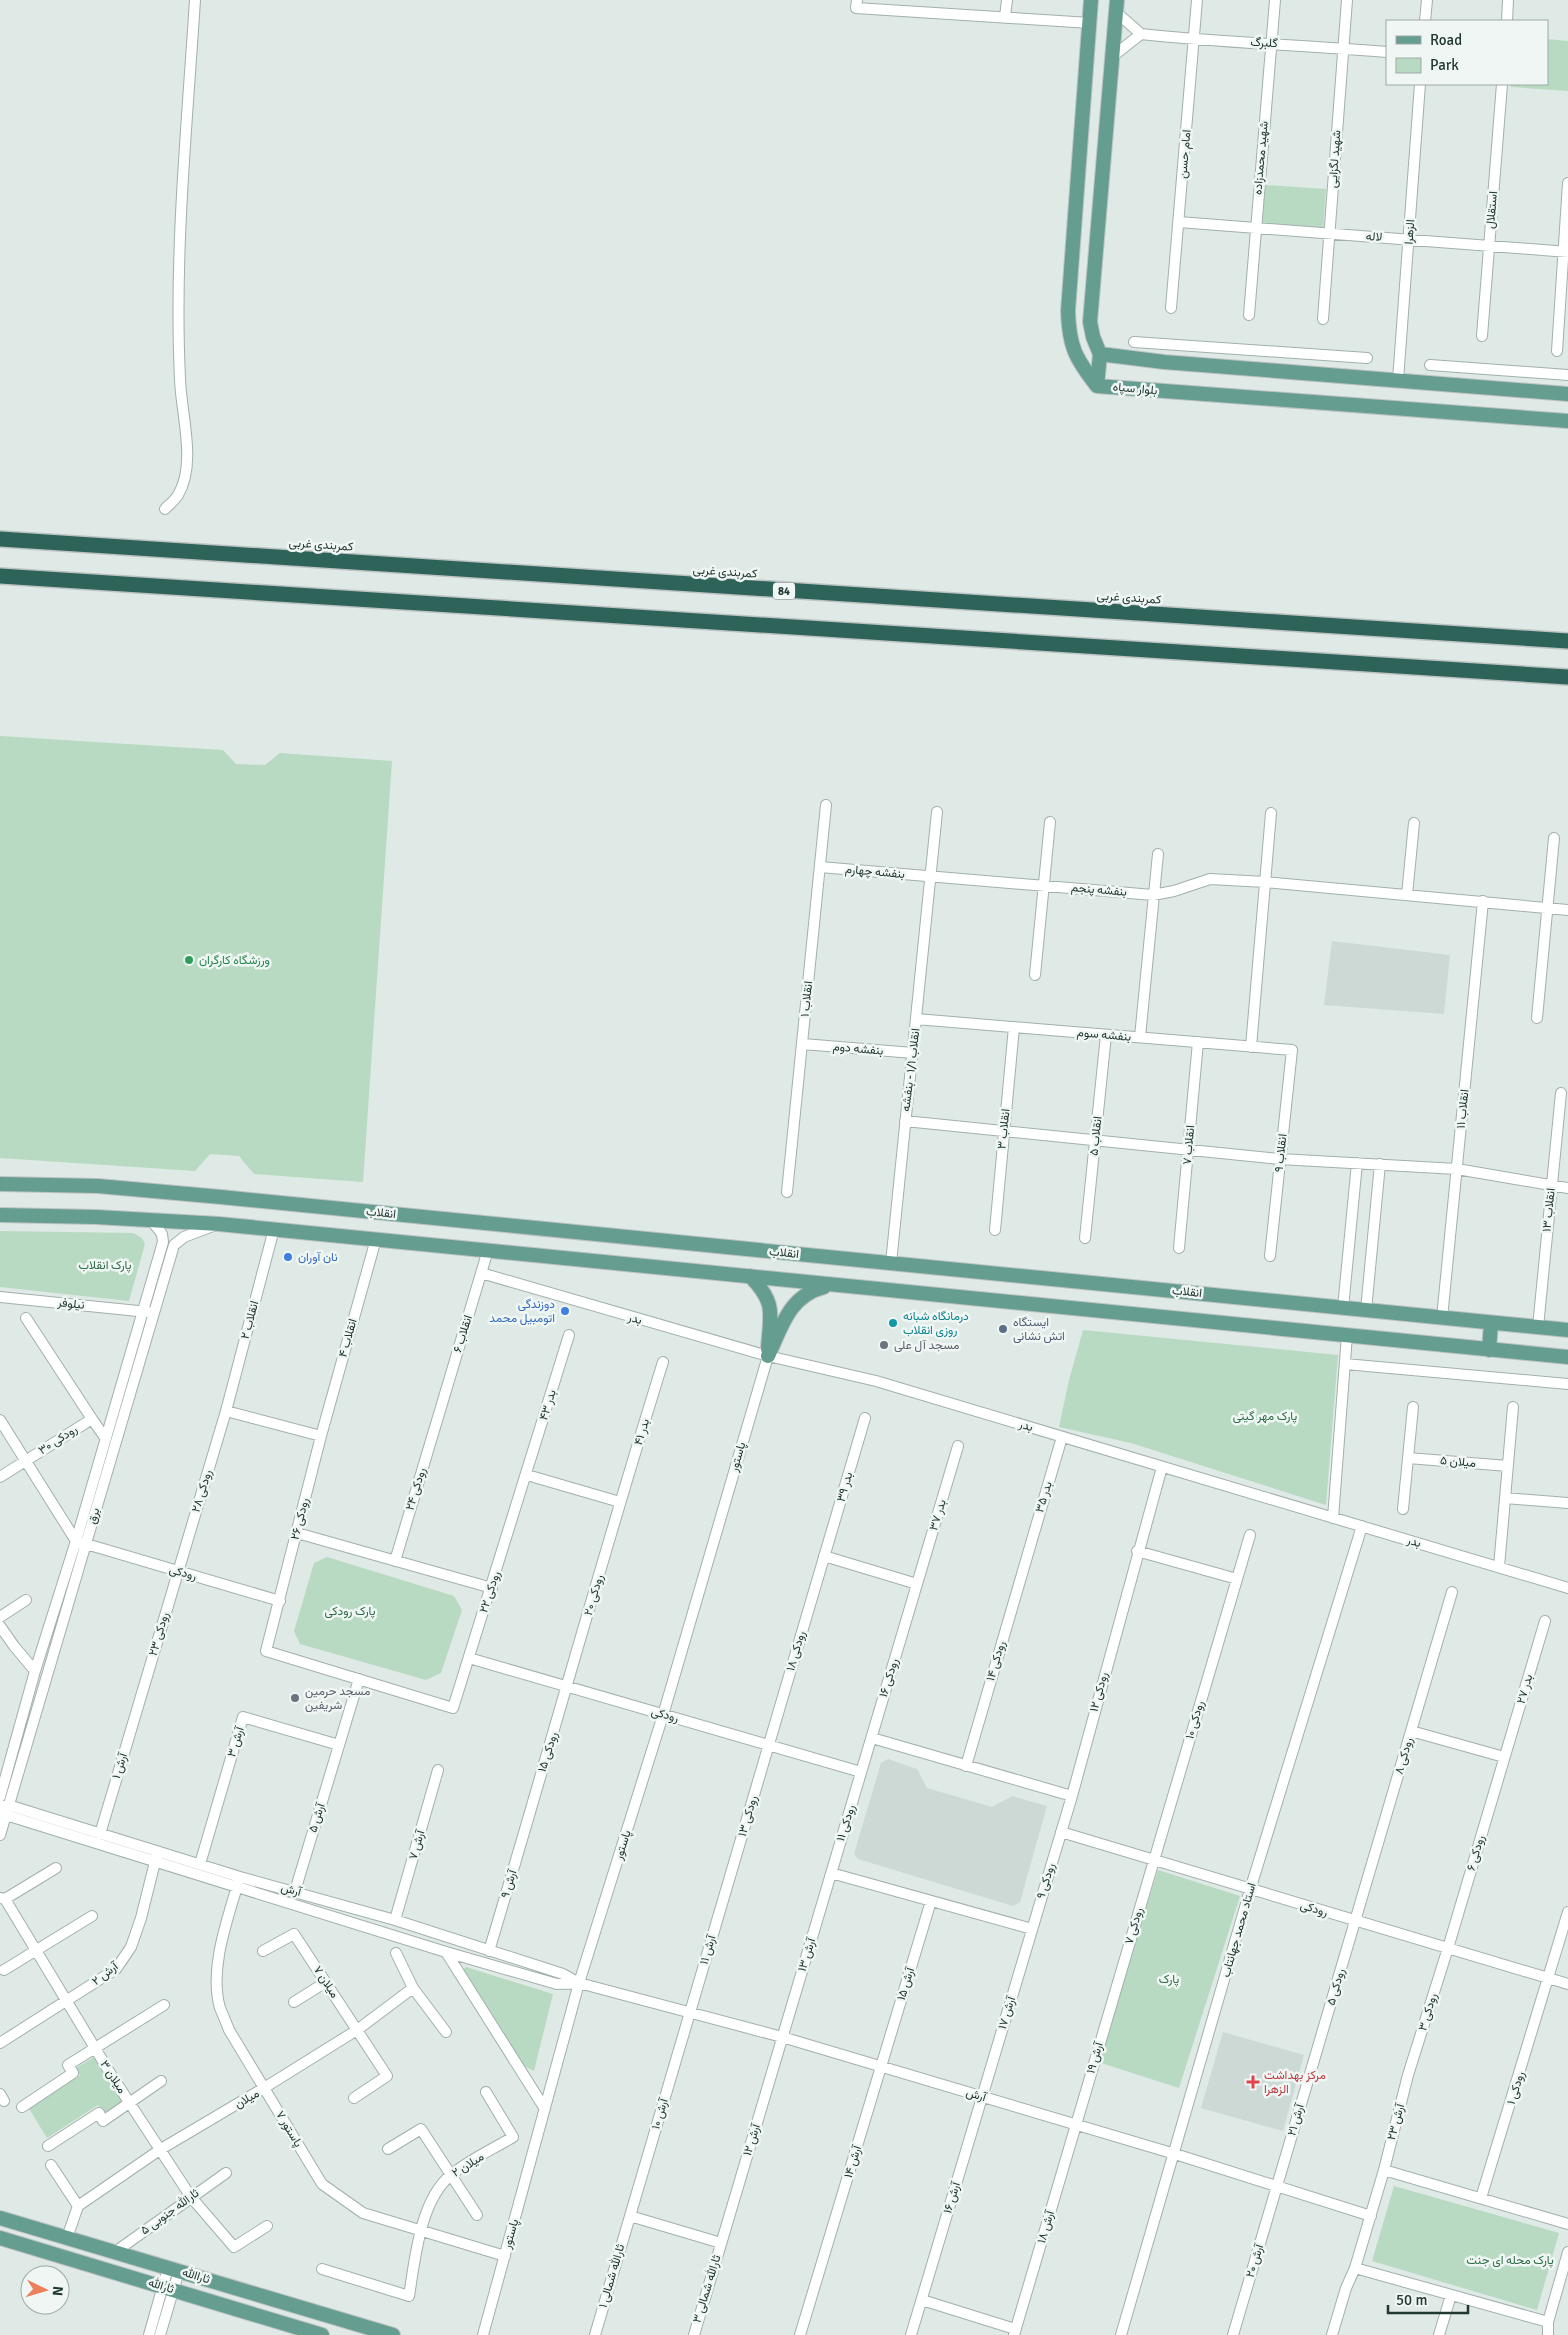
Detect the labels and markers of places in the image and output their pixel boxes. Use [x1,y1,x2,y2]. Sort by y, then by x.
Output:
place label: ورزشگاه کارگران [199,953,270,968]
marker: ورزشگاه کارگران [183,954,195,966]
place label: نان آوران [298,1250,338,1265]
marker: نان آوران [282,1251,294,1263]
place label: دوزندگی اتومبیل محمد [489,1297,555,1326]
marker: دوزندگی اتومبیل محمد [559,1305,571,1317]
place label: درمانگاه شبانه روزی انقلاب [903,1309,969,1338]
place label: ایستگاه اتش نشانی [1013,1315,1065,1344]
marker: درمانگاه شبانه روزی انقلاب [887,1317,899,1329]
marker: ایستگاه اتش نشانی [997,1323,1009,1335]
place label: مسجد آل علی [894,1338,960,1353]
marker: مسجد آل علی [878,1339,890,1351]
place label: مسجد حرمین شریفین [305,1684,370,1713]
marker: مسجد حرمین شریفین [289,1692,301,1704]
place label: مرکز بهداشت الزهرا [1264,2068,1326,2097]
marker: مرکز بهداشت الزهرا [1246,2075,1260,2089]

